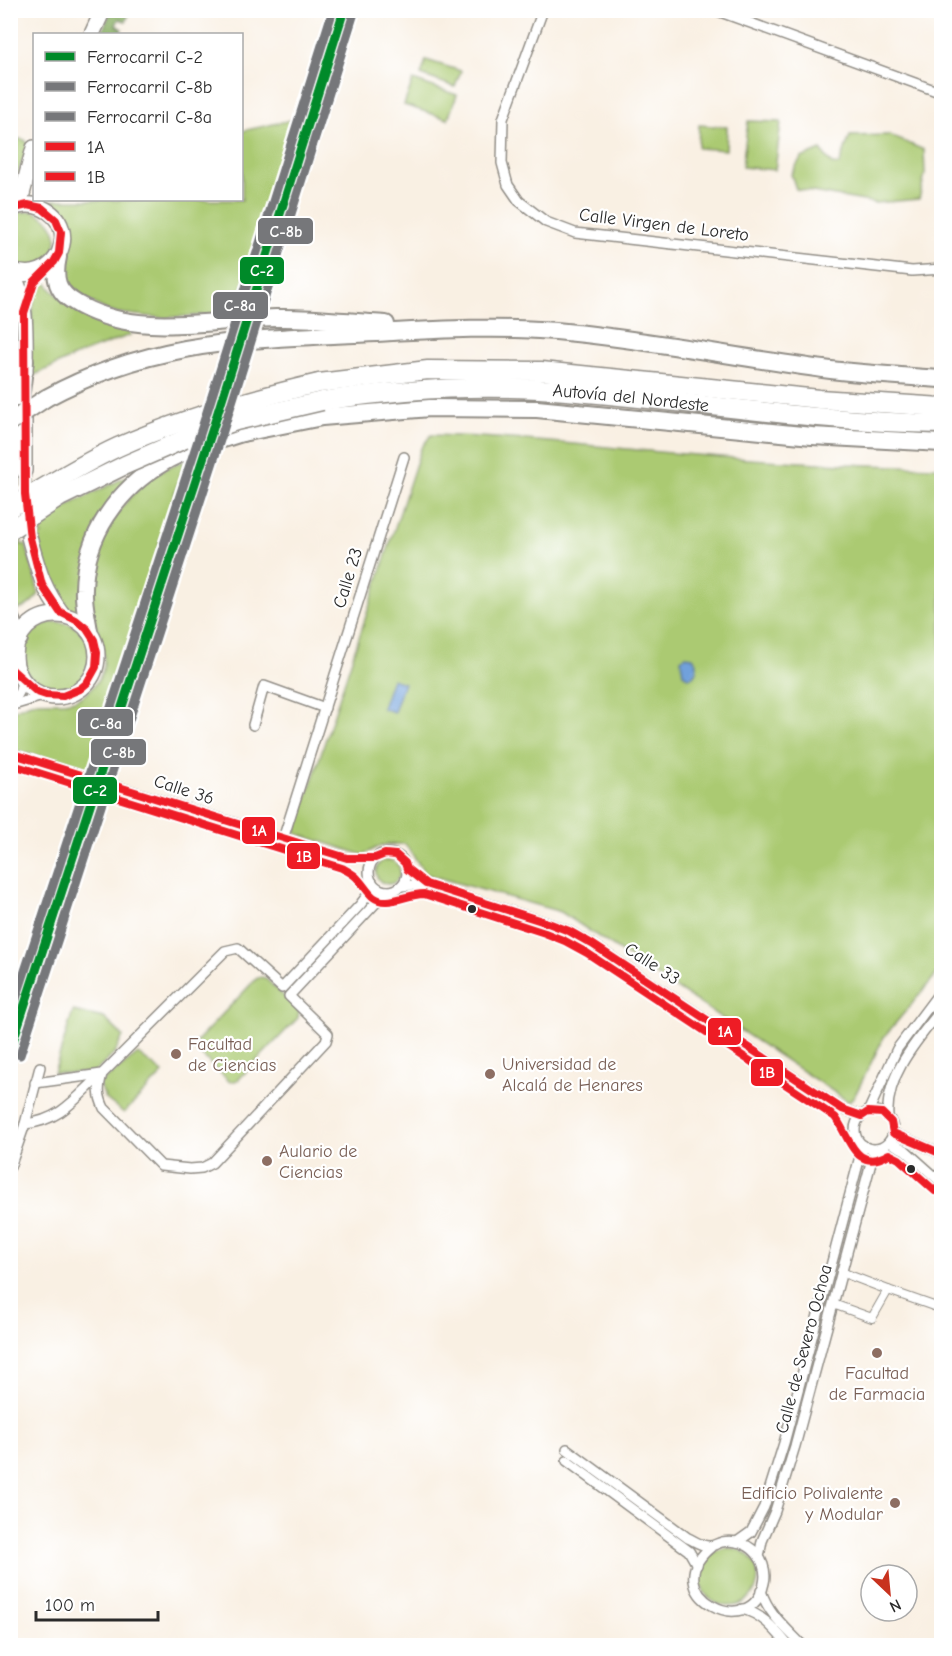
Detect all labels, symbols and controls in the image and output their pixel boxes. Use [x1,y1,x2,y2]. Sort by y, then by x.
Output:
legend [33,33,243,201]
text: Ferrocarril C-2 [87,47,203,68]
text: Ferrocarril C-8b [87,77,212,98]
text: Ferrocarril C-8a [87,107,212,128]
text: 1A [87,137,105,158]
text: 1B [87,167,105,188]
street label: Calle Virgen de Loreto [578,204,750,246]
line badge: C-8b [257,217,314,245]
text: C-8b [270,223,302,241]
line badge: C-2 [239,256,285,285]
text: C-2 [250,262,274,280]
line badge: C-8a [212,291,269,320]
text: C-8a [224,297,256,315]
street label: Autovía del Nordeste [552,380,710,416]
street label: Calle 23 [329,545,367,611]
line badge: C-8a [77,708,134,737]
text: C-8a [90,715,122,733]
line badge: C-8b [90,738,147,766]
text: C-8b [103,744,135,762]
street label: Calle 36 [151,770,217,810]
line badge: C-2 [72,776,118,805]
text: C-2 [83,782,107,800]
line badge: 1A [241,816,276,845]
text: 1A [251,822,267,840]
line badge: 1B [286,842,321,870]
text: 1B [296,848,312,866]
unlabelled marker [466,903,478,915]
street label: Calle 33 [620,938,684,990]
line badge: 1A [707,1017,742,1046]
text: 1A [717,1023,733,1041]
place label: Facultad de Ciencias [188,1034,276,1076]
marker: Facultad de Ciencias [169,1047,183,1061]
place label: Universidad de Alcalá de Henares [502,1054,643,1096]
line badge: 1B [750,1058,784,1087]
text: 1B [759,1064,775,1082]
marker: Universidad de Alcalá de Henares [483,1067,497,1081]
place label: Aulario de Ciencias [279,1141,357,1183]
marker: Aulario de Ciencias [260,1154,274,1168]
unlabelled marker [905,1163,917,1175]
street label: Calle de Severo Ochoa [771,1262,837,1436]
marker: Facultad de Farmacia [870,1346,884,1360]
place label: Facultad de Farmacia [829,1363,925,1405]
place label: Edificio Polivalente y Modular [741,1483,884,1525]
marker: Edificio Polivalente y Modular [888,1496,902,1510]
north arrow [859,1563,919,1623]
scale bar [36,1584,158,1622]
text: 100 m [45,1595,95,1616]
text: N [887,1595,904,1616]

